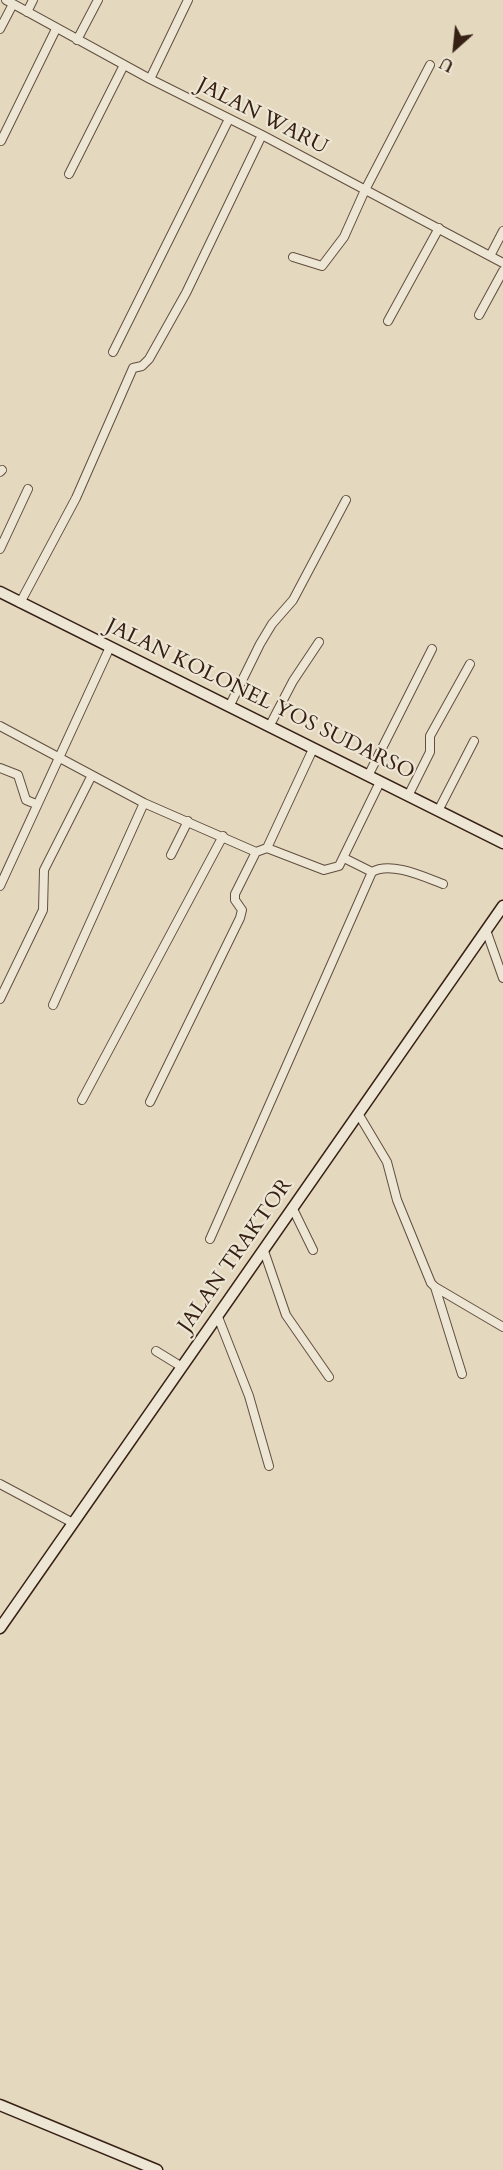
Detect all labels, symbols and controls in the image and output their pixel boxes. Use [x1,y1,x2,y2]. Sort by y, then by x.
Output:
north arrow [425,18,485,78]
text: U [436,51,458,77]
street label: JALAN WARU [193,73,331,161]
street label: JALAN KOLONEL YOS SUDARSO [102,614,418,786]
street label: JALAN TRAKTOR [174,1174,298,1338]

